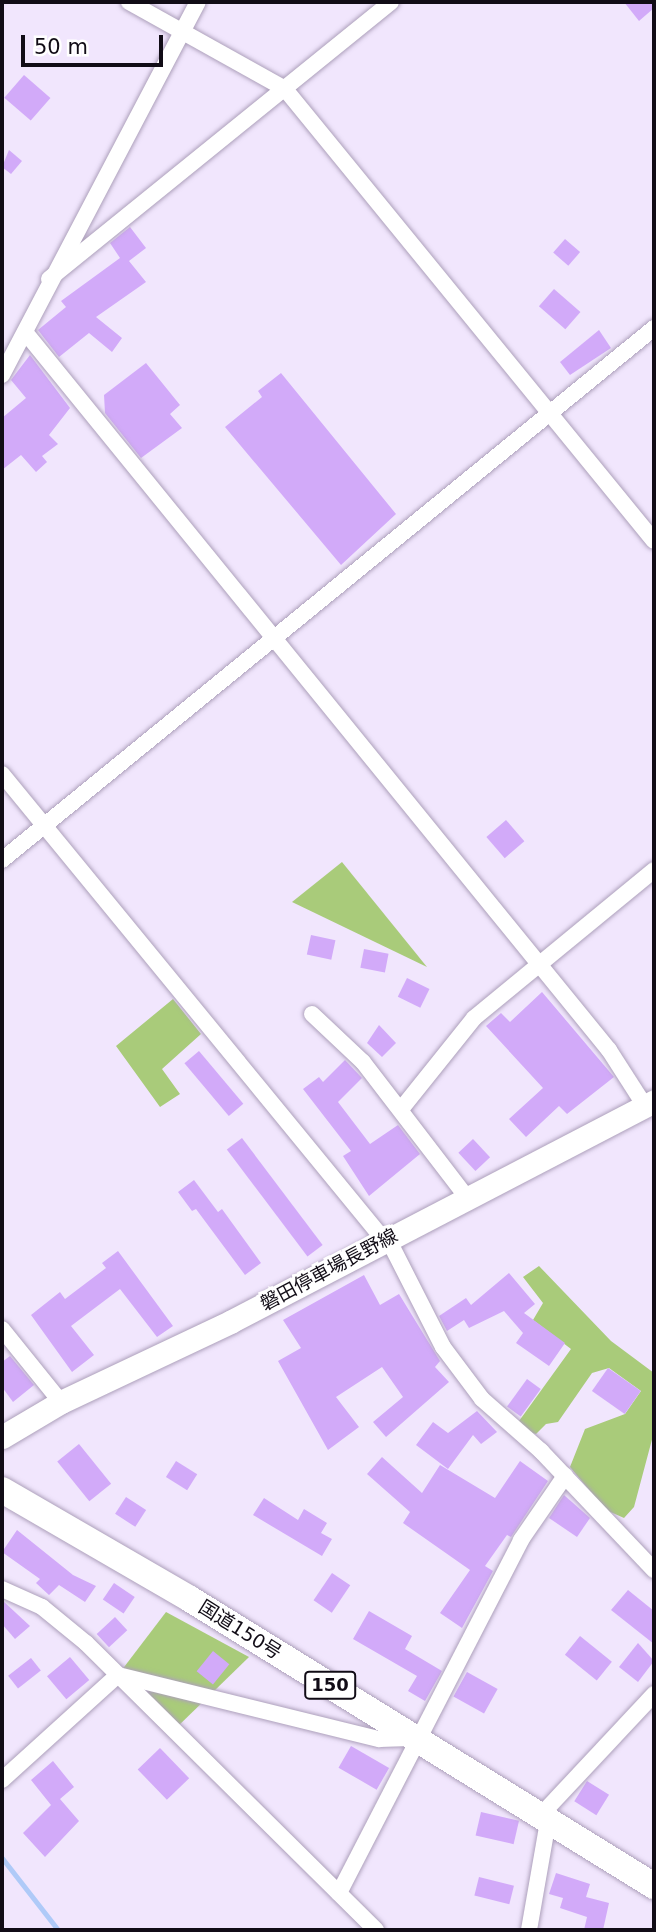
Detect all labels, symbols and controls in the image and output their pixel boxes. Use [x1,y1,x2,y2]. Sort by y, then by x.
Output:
scale bar [24,21,166,65]
text: 50 m [34,35,88,59]
street label: 磐田停車場長野線 [257,1224,401,1316]
street label: 国道150号 [194,1596,286,1664]
road number: 150 [304,1670,356,1700]

